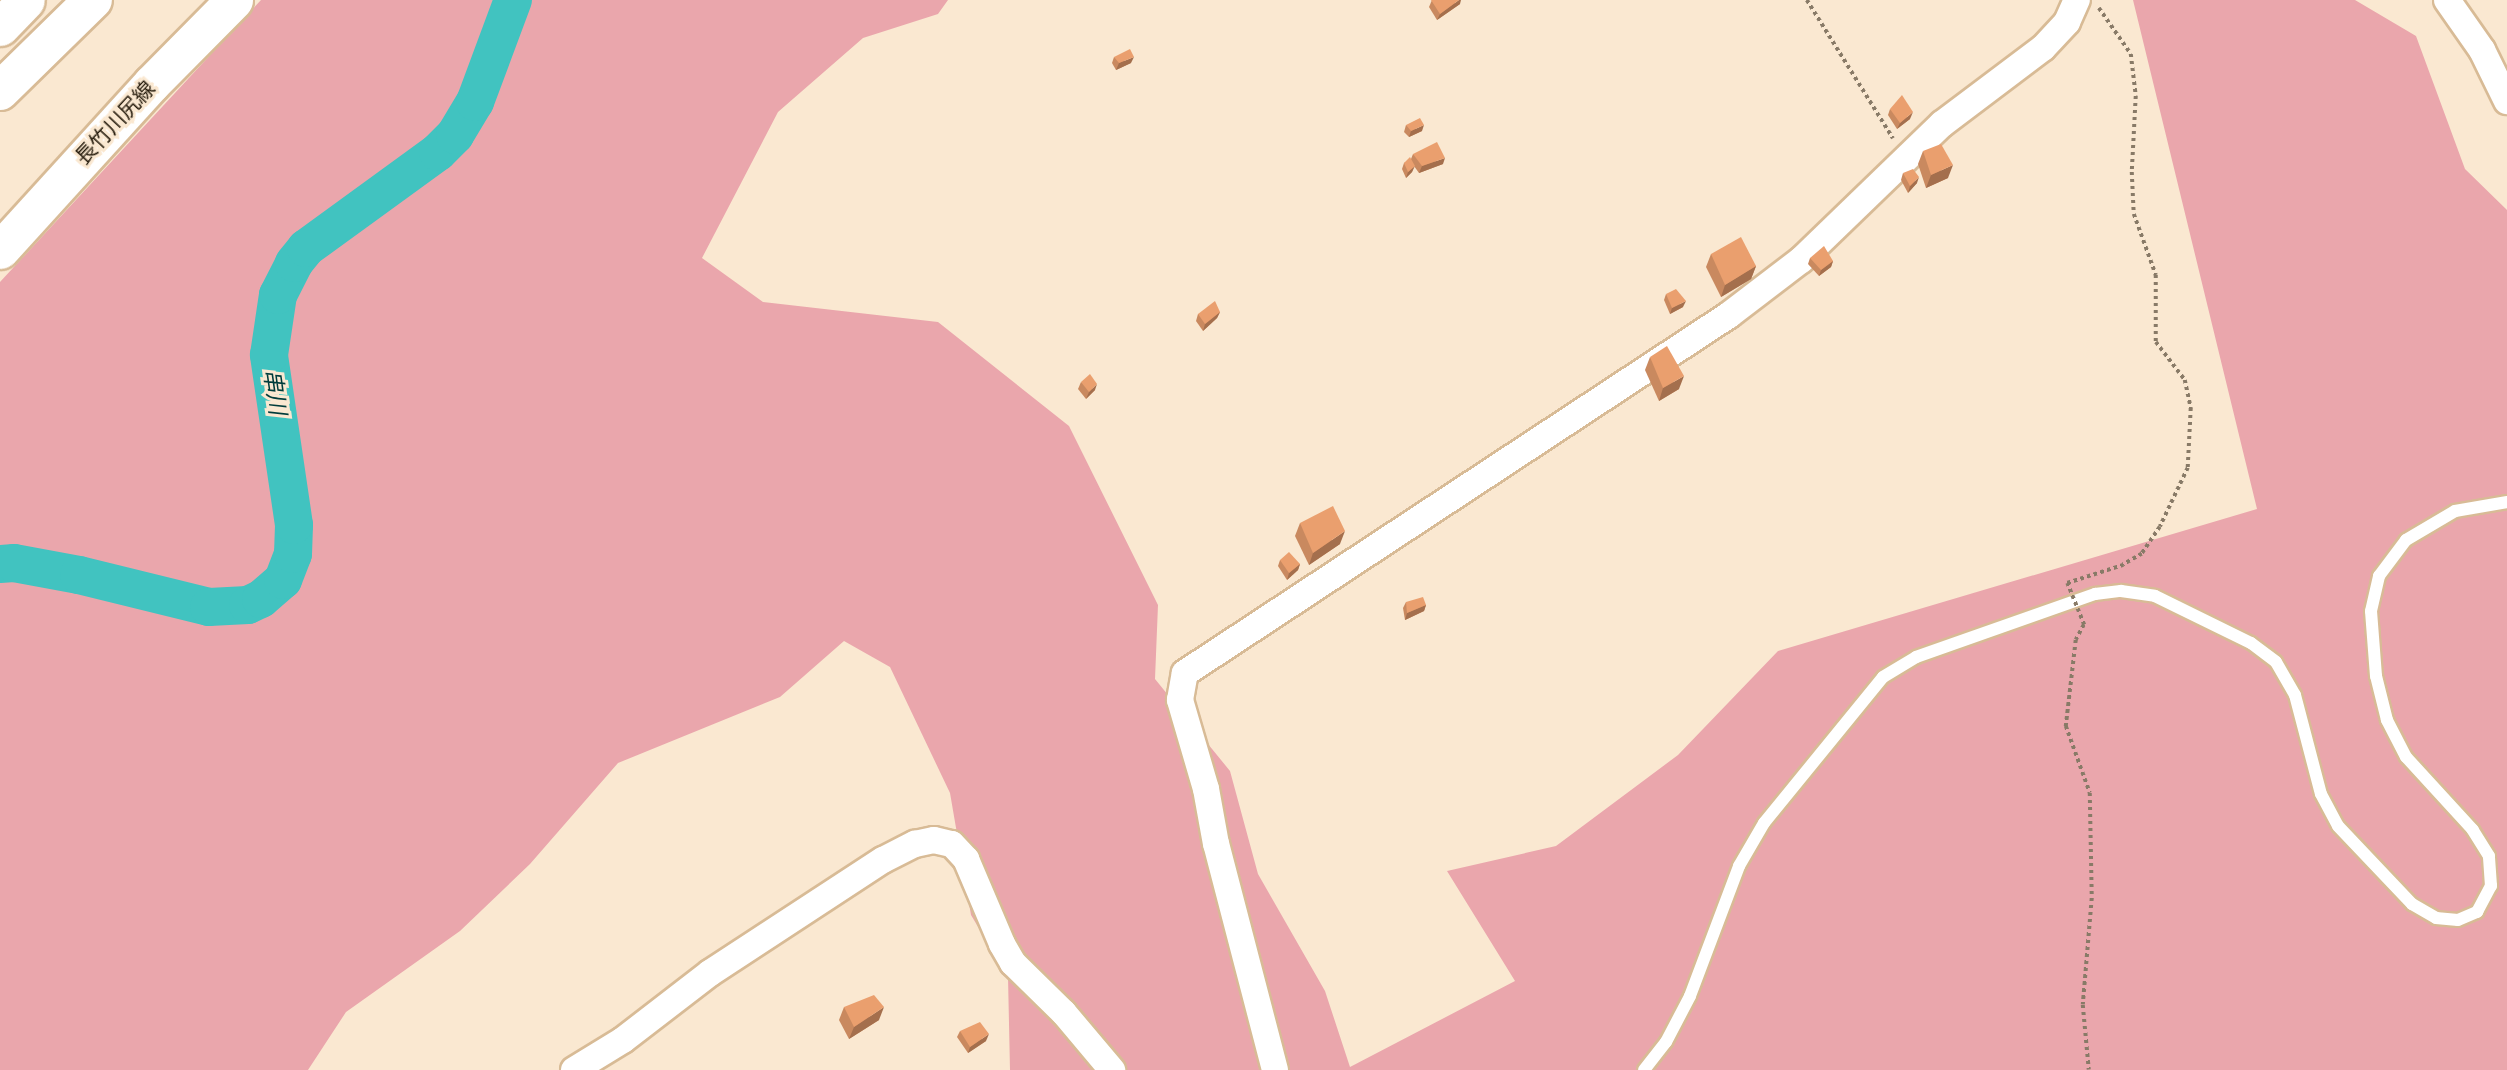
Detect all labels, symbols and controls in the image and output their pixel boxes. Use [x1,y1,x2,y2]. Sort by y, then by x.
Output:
street label: 長竹川尻線 [70,76,160,170]
water label: 串川 [257,367,291,417]

